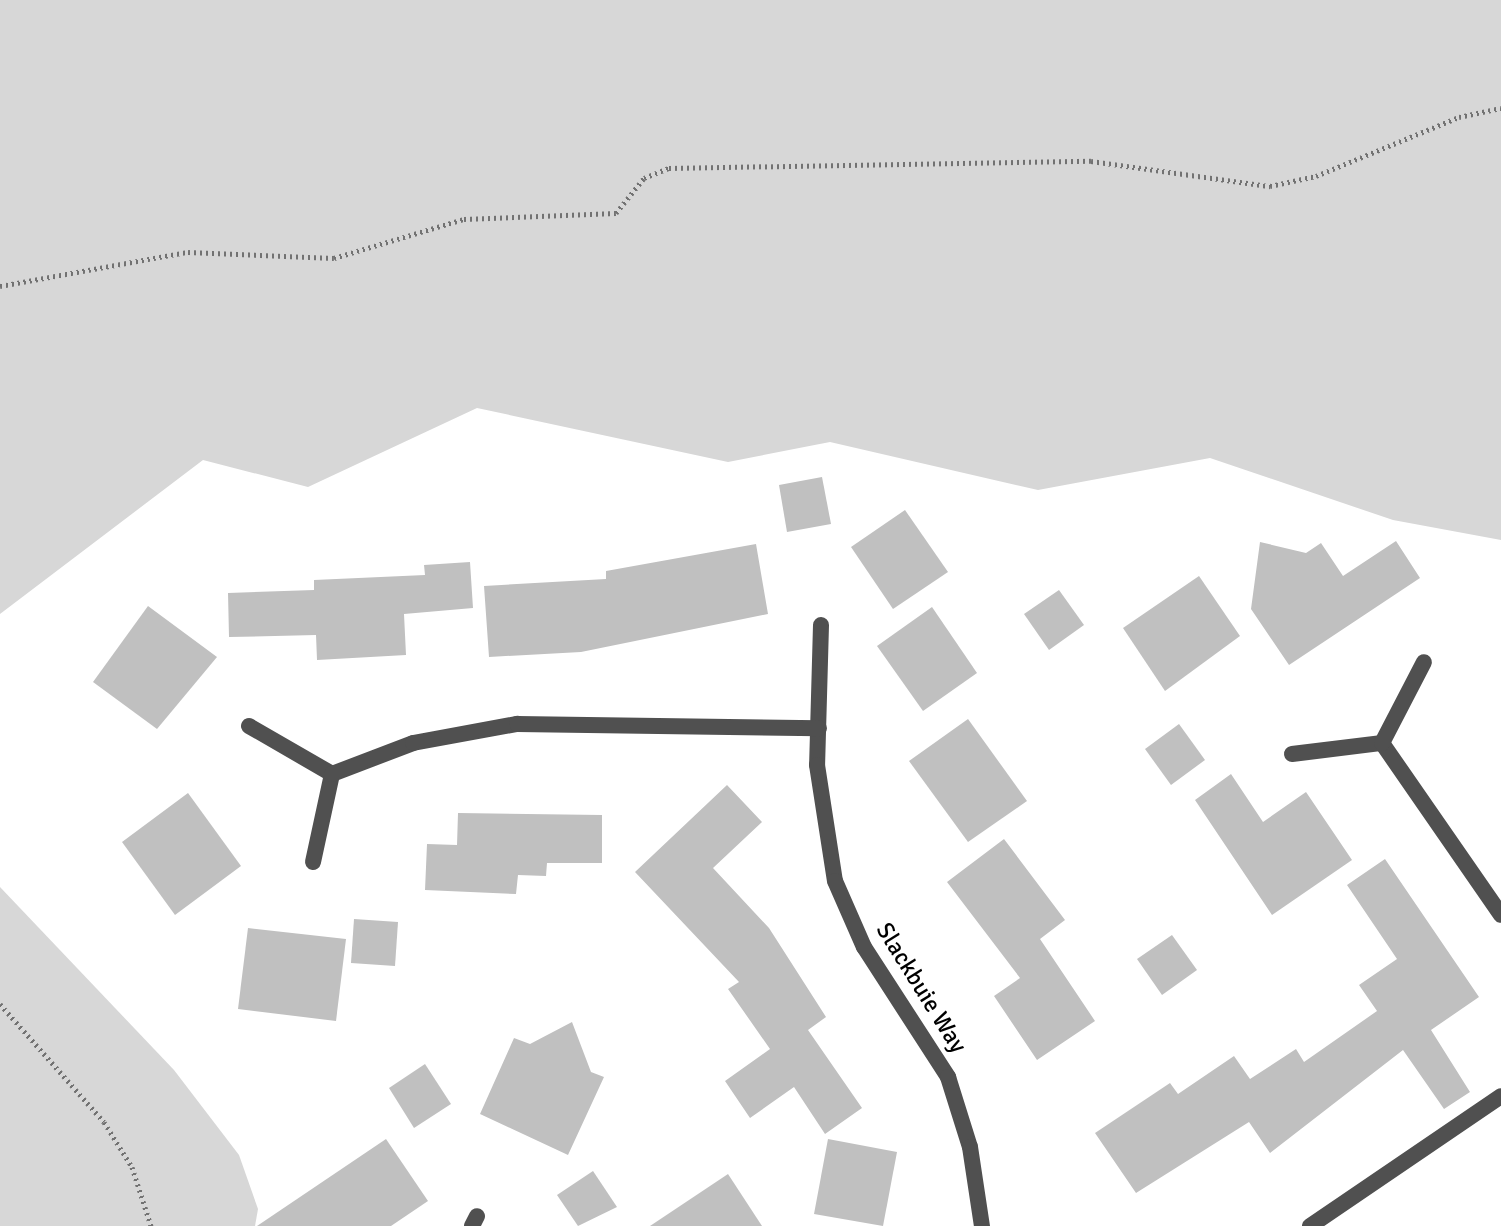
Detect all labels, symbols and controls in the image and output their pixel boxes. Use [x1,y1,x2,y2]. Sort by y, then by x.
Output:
street label: Slackbuie Way [870,918,972,1058]

